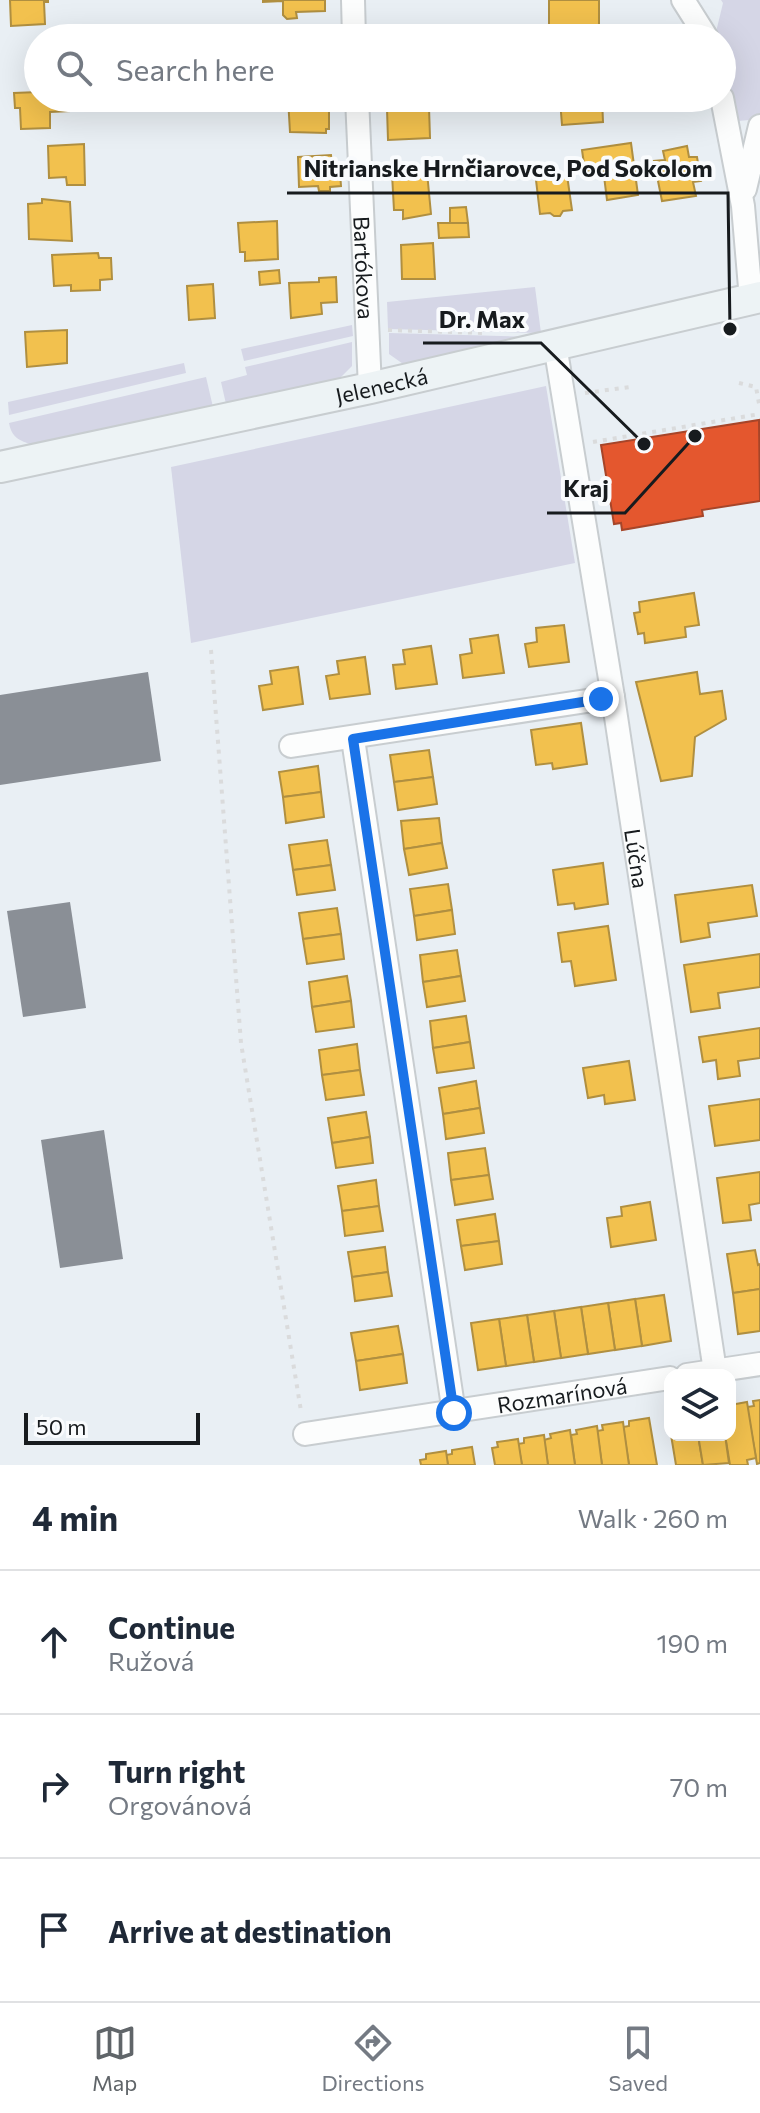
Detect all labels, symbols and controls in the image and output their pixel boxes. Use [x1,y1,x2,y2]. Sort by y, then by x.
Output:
search box [24,24,736,112]
icon: search [52,46,96,90]
text: Search here [116,50,275,87]
callout: Nitrianske Hrnčiarovce, Pod Sokolom [287,145,728,193]
text: Nitrianske Hrnčiarovce, Pod Sokolom [303,153,713,182]
street label: Bartókova [349,216,380,320]
callout: Dr. Max [423,295,541,343]
text: Dr. Max [439,304,526,333]
street label: Jelenecká [333,362,430,409]
callout: Kraj [547,465,625,513]
text: Kraj [563,473,609,502]
route end [583,681,619,717]
street label: Lúčna [620,827,655,890]
map controls [664,1369,736,1441]
button: layers [664,1369,736,1441]
street label: Rozmarínová [495,1371,629,1418]
route start [436,1395,472,1431]
scale bar [24,1409,200,1445]
text: 50 m [36,1413,86,1440]
text: 4 min [32,1496,118,1538]
text: Walk · 260 m [578,1502,728,1533]
text: Continue [108,1608,235,1645]
icon: ahead [32,1620,76,1664]
text: 190 m [656,1627,728,1658]
text: Ružová [108,1645,194,1676]
text: Turn right [108,1752,245,1789]
icon: right [32,1764,76,1808]
text: 70 m [670,1771,728,1802]
text: Orgovánová [108,1789,252,1820]
icon: arrive [32,1908,76,1952]
text: Arrive at destination [108,1912,392,1949]
tab: Map [92,2021,137,2096]
tab: Directions [321,2021,425,2096]
tab: Saved [609,2021,668,2096]

